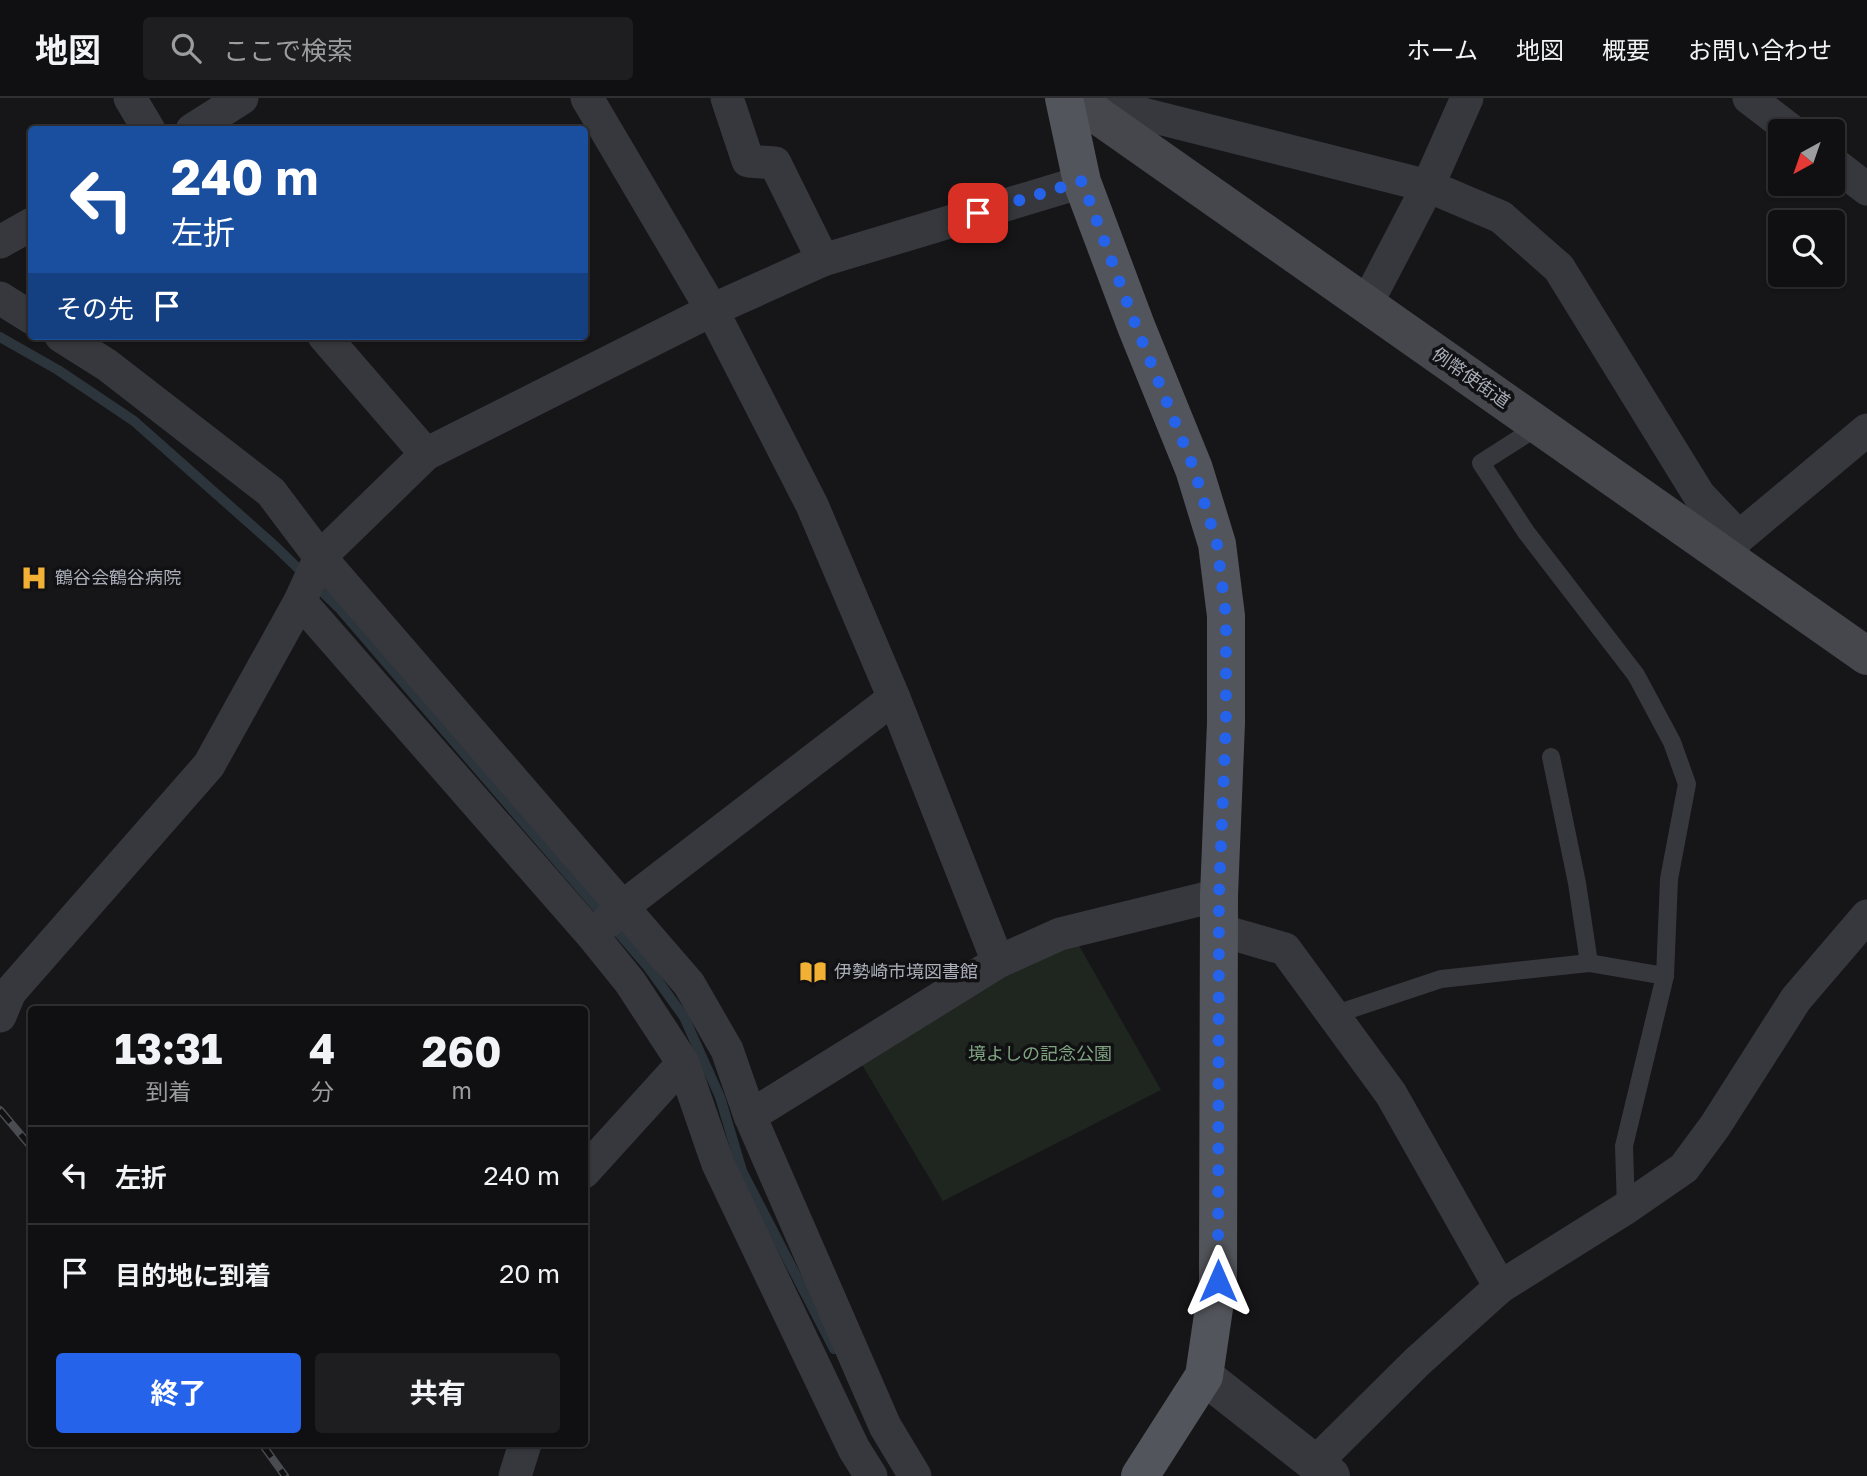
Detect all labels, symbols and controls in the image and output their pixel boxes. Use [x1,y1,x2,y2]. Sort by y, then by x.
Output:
search box [143,17,633,80]
icon: search [167,29,205,67]
text: 地図 [35,30,101,69]
text: ここで検索 [223,35,353,66]
text: ホーム [1407,35,1478,64]
text: 地図 [1516,35,1564,64]
text: 概要 [1602,35,1650,64]
text: お問い合わせ [1688,35,1832,64]
north arrow [1768,119,1844,196]
map controls [1768,119,1845,287]
text: 240 m [171,147,319,206]
icon: left [56,154,147,245]
pin [948,183,1008,243]
icon: arrive [959,194,997,232]
button: search [1768,210,1845,287]
text: 左折 [171,213,235,251]
icon: arrive [148,287,186,325]
text: その先 [56,293,134,324]
street label: 例幣使街道 [1428,342,1515,412]
hospital icon: 鶴谷会鶴谷病院 [19,563,49,593]
place label: 鶴谷会鶴谷病院 [55,566,181,588]
library icon: 伊勢崎市境図書館 [798,957,828,987]
place label: 伊勢崎市境図書館 [834,960,978,982]
text: 13:31 [115,1023,223,1073]
text: 4 [309,1023,335,1073]
text: 260 [422,1026,501,1076]
park label: 境よしの記念公園 [968,1042,1112,1064]
text: m [451,1076,472,1104]
text: 到着 [146,1077,192,1105]
text: 分 [311,1077,334,1105]
icon: left [56,1156,94,1194]
text: 240 m [483,1160,560,1191]
text: 左折 [115,1162,167,1193]
position arrow [1181,1244,1255,1318]
icon: arrive [56,1254,94,1292]
text: 20 m [499,1258,560,1289]
text: 目的地に到着 [115,1260,271,1291]
button: 終了 [56,1353,301,1433]
button: 共有 [315,1353,560,1433]

